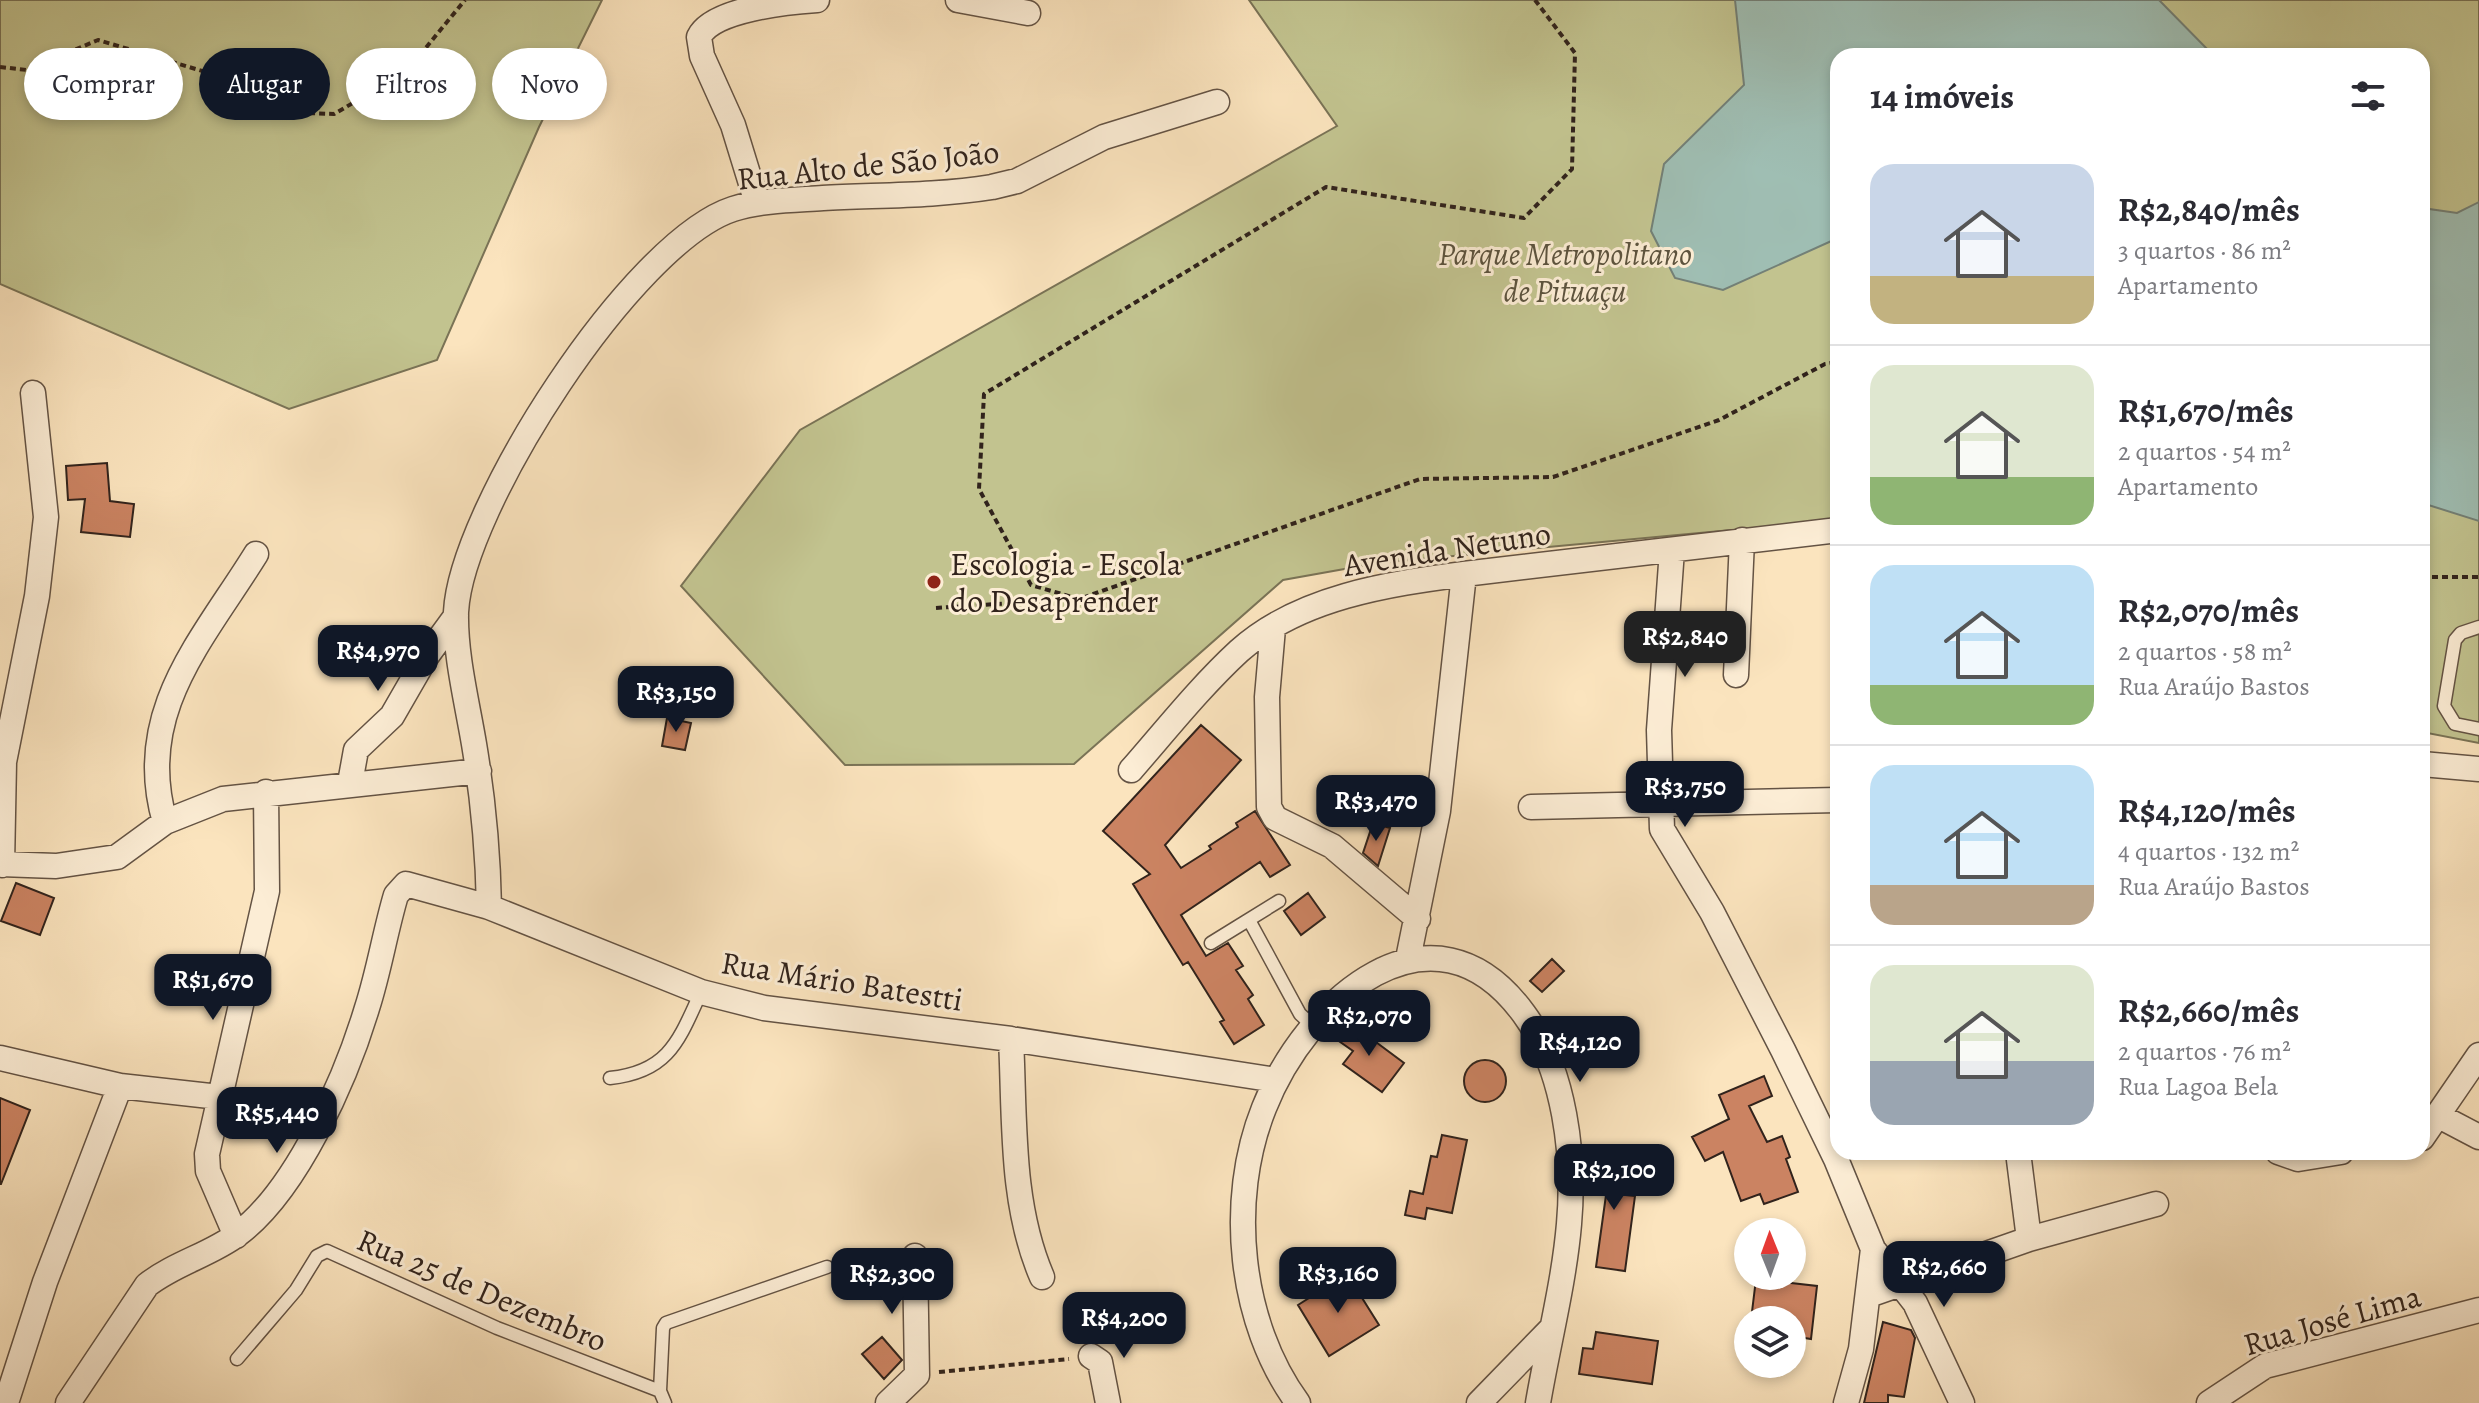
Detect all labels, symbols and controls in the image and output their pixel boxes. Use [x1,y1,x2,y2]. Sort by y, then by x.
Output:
chip: Comprar [24,48,183,120]
chip: Alugar [199,48,330,120]
chip: Filtros [346,48,476,120]
chip: Novo [492,48,607,120]
text: 14 imóveis [1870,73,2014,120]
icon: filters [2346,74,2390,118]
street label: Rua Alto de São João [735,129,1001,201]
text: R$2,840/mês [2118,186,2300,233]
icon: home [1934,196,2030,292]
park label: Parque Metropolitano de Pituaçu [1438,232,1692,313]
text: 3 quartos · 86 m² [2118,233,2291,268]
text: Apartamento [2118,268,2258,303]
text: R$1,670/mês [2118,387,2294,434]
icon: home [1934,397,2030,493]
text: 2 quartos · 54 m² [2118,434,2291,469]
text: Apartamento [2118,469,2258,504]
street label: Avenida Netuno [1339,511,1554,587]
place label: Escologia - Escola do Desaprender [950,542,1182,623]
marker: Escologia - Escola do Desaprender [925,573,943,591]
text: R$2,070/mês [2118,587,2299,634]
icon: home [1934,597,2030,693]
pin: R$2,840 [1611,611,1759,679]
text: R$2,840 [1642,619,1728,654]
pin: R$4,970 [304,625,452,693]
text: R$4,970 [336,633,420,668]
text: 2 quartos · 58 m² [2118,634,2292,669]
pin: R$3,150 [602,666,750,734]
text: Rua Araújo Bastos [2118,669,2310,704]
text: R$3,150 [636,674,716,709]
pin: R$3,750 [1611,761,1759,829]
text: R$3,750 [1644,769,1726,804]
pin: R$3,470 [1302,775,1450,843]
text: R$3,470 [1334,783,1418,818]
text: R$4,120/mês [2118,787,2296,834]
icon: home [1934,797,2030,893]
text: 4 quartos · 132 m² [2118,834,2299,869]
text: Rua Araújo Bastos [2118,869,2310,904]
street label: Rua Mário Batestti [718,940,966,1022]
pin: R$1,670 [139,954,287,1022]
text: R$1,670 [172,962,254,997]
text: R$2,660/mês [2118,987,2299,1034]
pin: R$2,070 [1295,990,1443,1058]
icon: home [1934,997,2030,1093]
text: R$2,070 [1326,998,1412,1033]
pin: R$4,120 [1506,1016,1654,1084]
text: R$4,120 [1539,1024,1621,1059]
text: 2 quartos · 76 m² [2118,1034,2291,1069]
text: Rua Lagoa Bela [2118,1069,2278,1104]
pin: R$5,440 [203,1087,351,1155]
text: R$5,440 [235,1095,319,1130]
pin: R$2,100 [1540,1144,1688,1212]
text: R$2,100 [1572,1152,1656,1187]
street label: Rua 25 de Dezembro [351,1218,613,1362]
north arrow [1734,1218,1806,1290]
map controls [1734,1218,1806,1378]
pin: R$2,660 [1870,1241,2018,1309]
pin: R$3,160 [1264,1247,1412,1315]
pin: R$2,300 [818,1248,966,1316]
text: R$2,660 [1901,1249,1987,1284]
text: R$3,160 [1297,1255,1379,1290]
text: R$2,300 [849,1256,935,1291]
street label: Rua José Lima [2238,1274,2426,1366]
pin: R$4,200 [1050,1292,1198,1360]
text: R$4,200 [1081,1300,1167,1335]
button: layers [1734,1306,1806,1378]

